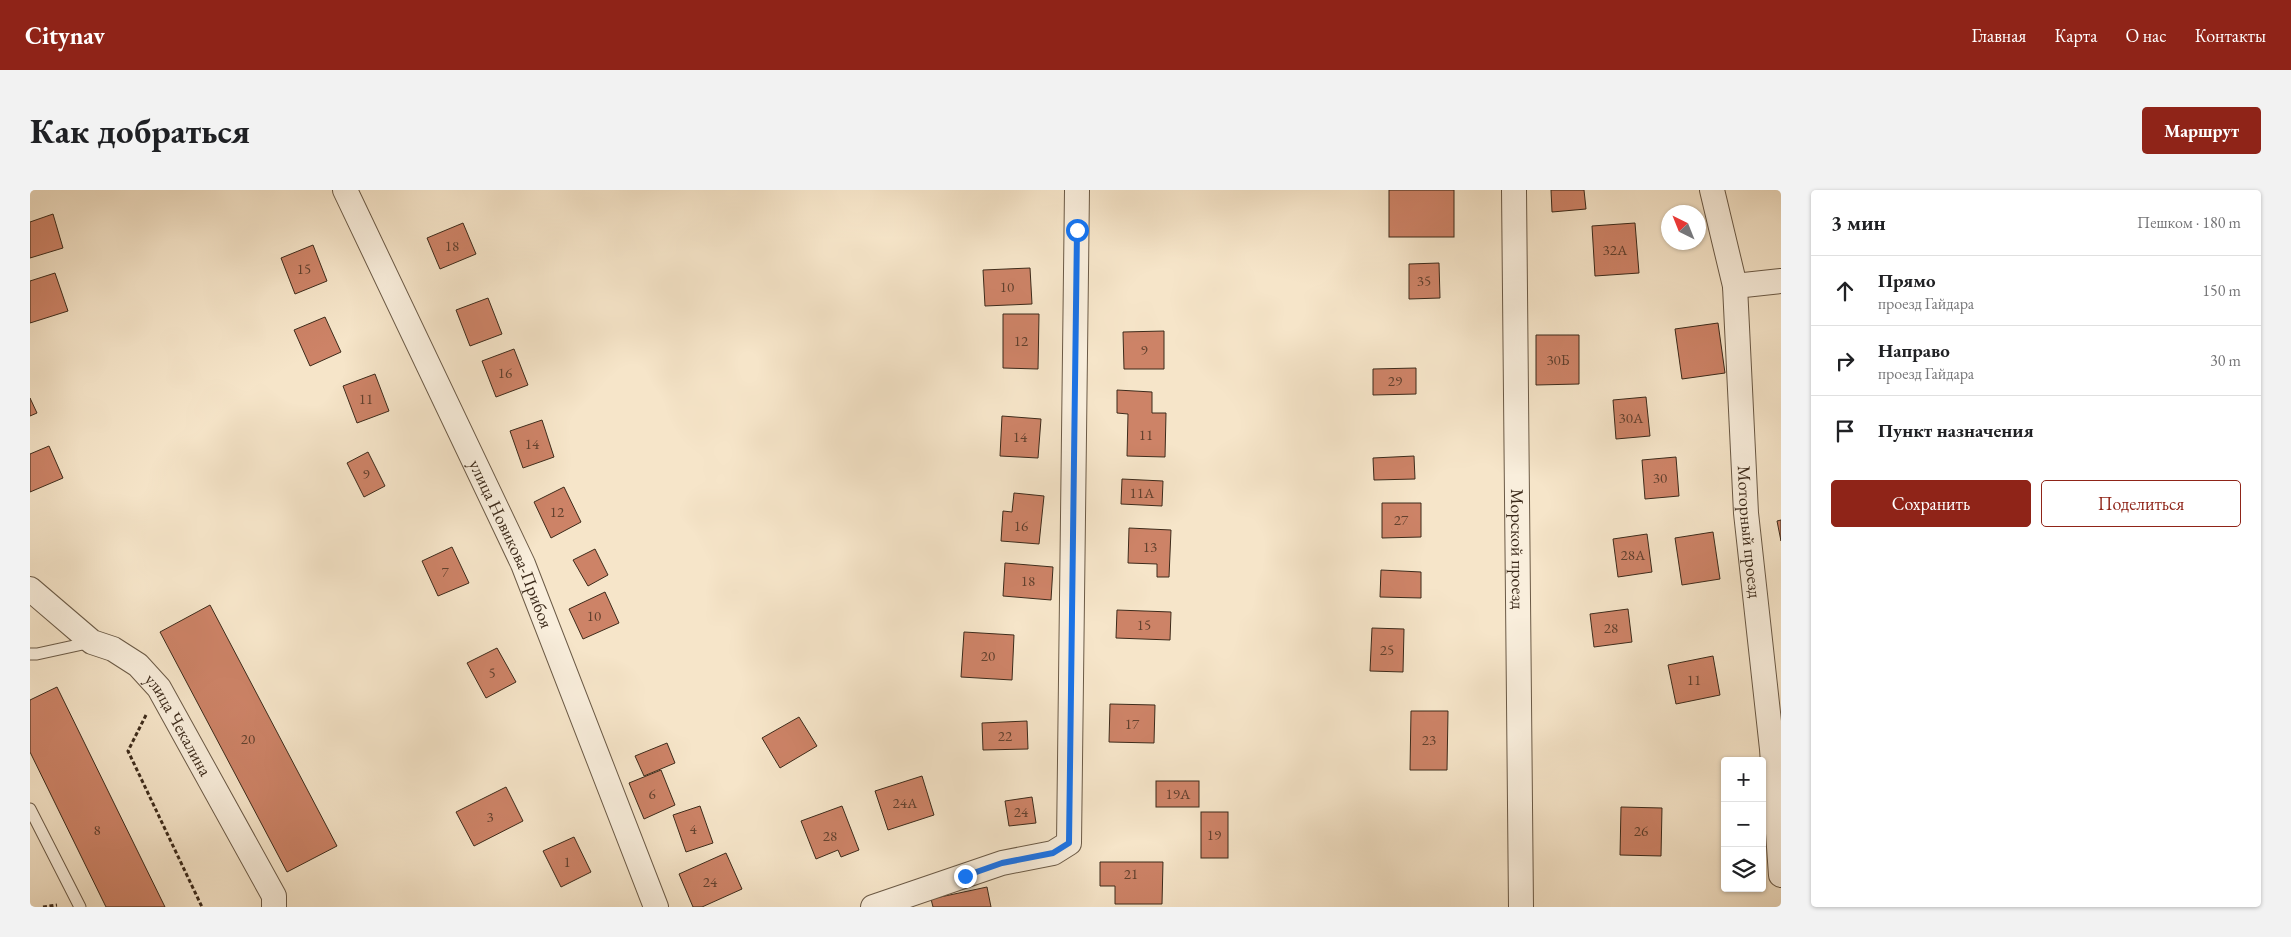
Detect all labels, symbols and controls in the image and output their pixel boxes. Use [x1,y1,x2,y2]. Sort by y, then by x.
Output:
text: Citynav [25,20,105,51]
text: Главная [1972,24,2026,47]
text: Карта [2054,24,2097,47]
text: О нас [2125,24,2167,47]
text: Контакты [2195,24,2266,47]
button: Маршрут [2142,107,2261,154]
text: Как добраться [30,108,250,153]
north arrow [1661,205,1706,250]
text: 3 мин [1831,209,1886,236]
text: Пешком · 180 m [2137,212,2241,233]
route start [1066,219,1089,242]
house number: 18 [445,236,459,255]
house number: 32А [1603,240,1628,259]
house number: 15 [297,259,311,278]
text: Прямо [1878,268,1936,293]
house number: 35 [1417,271,1431,290]
house number: 10 [1000,277,1014,296]
icon: ahead [1831,277,1859,305]
text: 150 m [2202,280,2241,301]
text: проезд Гайдара [1878,293,1974,314]
house number: 12 [1014,331,1029,350]
text: Направо [1878,338,1950,363]
house number: 9 [1140,340,1148,359]
icon: right [1831,347,1859,375]
house number: 30Б [1546,350,1570,369]
text: 30 m [2210,350,2241,371]
house number: 16 [498,363,512,382]
text: проезд Гайдара [1878,363,1974,384]
house number: 29 [1388,371,1402,390]
house number: 11 [359,389,373,408]
house number: 30А [1619,408,1644,427]
icon: arrive [1831,417,1859,445]
text: Пункт назначения [1878,418,2034,443]
house number: 11 [1139,425,1153,444]
house number: 14 [1013,427,1028,446]
house number: 14 [525,434,540,453]
street label: улица Новикова-Прибоя [464,456,559,631]
house number: 9 [362,464,370,483]
street label: Моторный проезд [1733,465,1767,599]
house number: 30 [1653,468,1667,487]
button: Сохранить [1831,480,2031,527]
button: Поделиться [2041,480,2241,527]
house number: 11А [1130,483,1155,502]
street label: Морской проезд [1506,489,1530,609]
house number: 12 [550,502,565,521]
house number: 27 [1394,510,1409,529]
house number: 16 [1014,516,1028,535]
house number: 13 [1143,537,1157,556]
house number: 28А [1621,545,1646,564]
house number: 7 [441,562,449,581]
house number: 18 [1021,571,1035,590]
house number: 10 [587,606,601,625]
house number: 15 [1137,615,1151,634]
house number: 28 [1604,618,1618,637]
house number: 25 [1380,640,1394,659]
house number: 20 [981,646,995,665]
house number: 5 [488,663,496,682]
street label: улица Чекалина [140,668,218,781]
house number: 11 [1687,670,1701,689]
house number: 17 [1125,714,1140,733]
house number: 22 [998,726,1013,745]
house number: 20 [241,729,255,748]
house number: 23 [1422,730,1436,749]
map controls [1721,757,1766,892]
button: + [1721,757,1766,802]
house number: 6 [648,784,656,803]
house number: 19А [1166,784,1191,803]
house number: 24А [893,793,918,812]
house number: 24 [1014,802,1029,821]
button: − [1721,802,1766,847]
house number: 3 [486,807,494,826]
house number: 4 [689,819,697,838]
house number: 8 [93,820,101,839]
house number: 26 [1634,821,1648,840]
house number: 19 [1207,825,1221,844]
house number: 28 [823,826,837,845]
button: layers [1721,847,1766,892]
house number: 1 [563,852,571,871]
house number: 21 [1124,864,1138,883]
route end [954,865,977,888]
house number: 24 [703,872,718,891]

